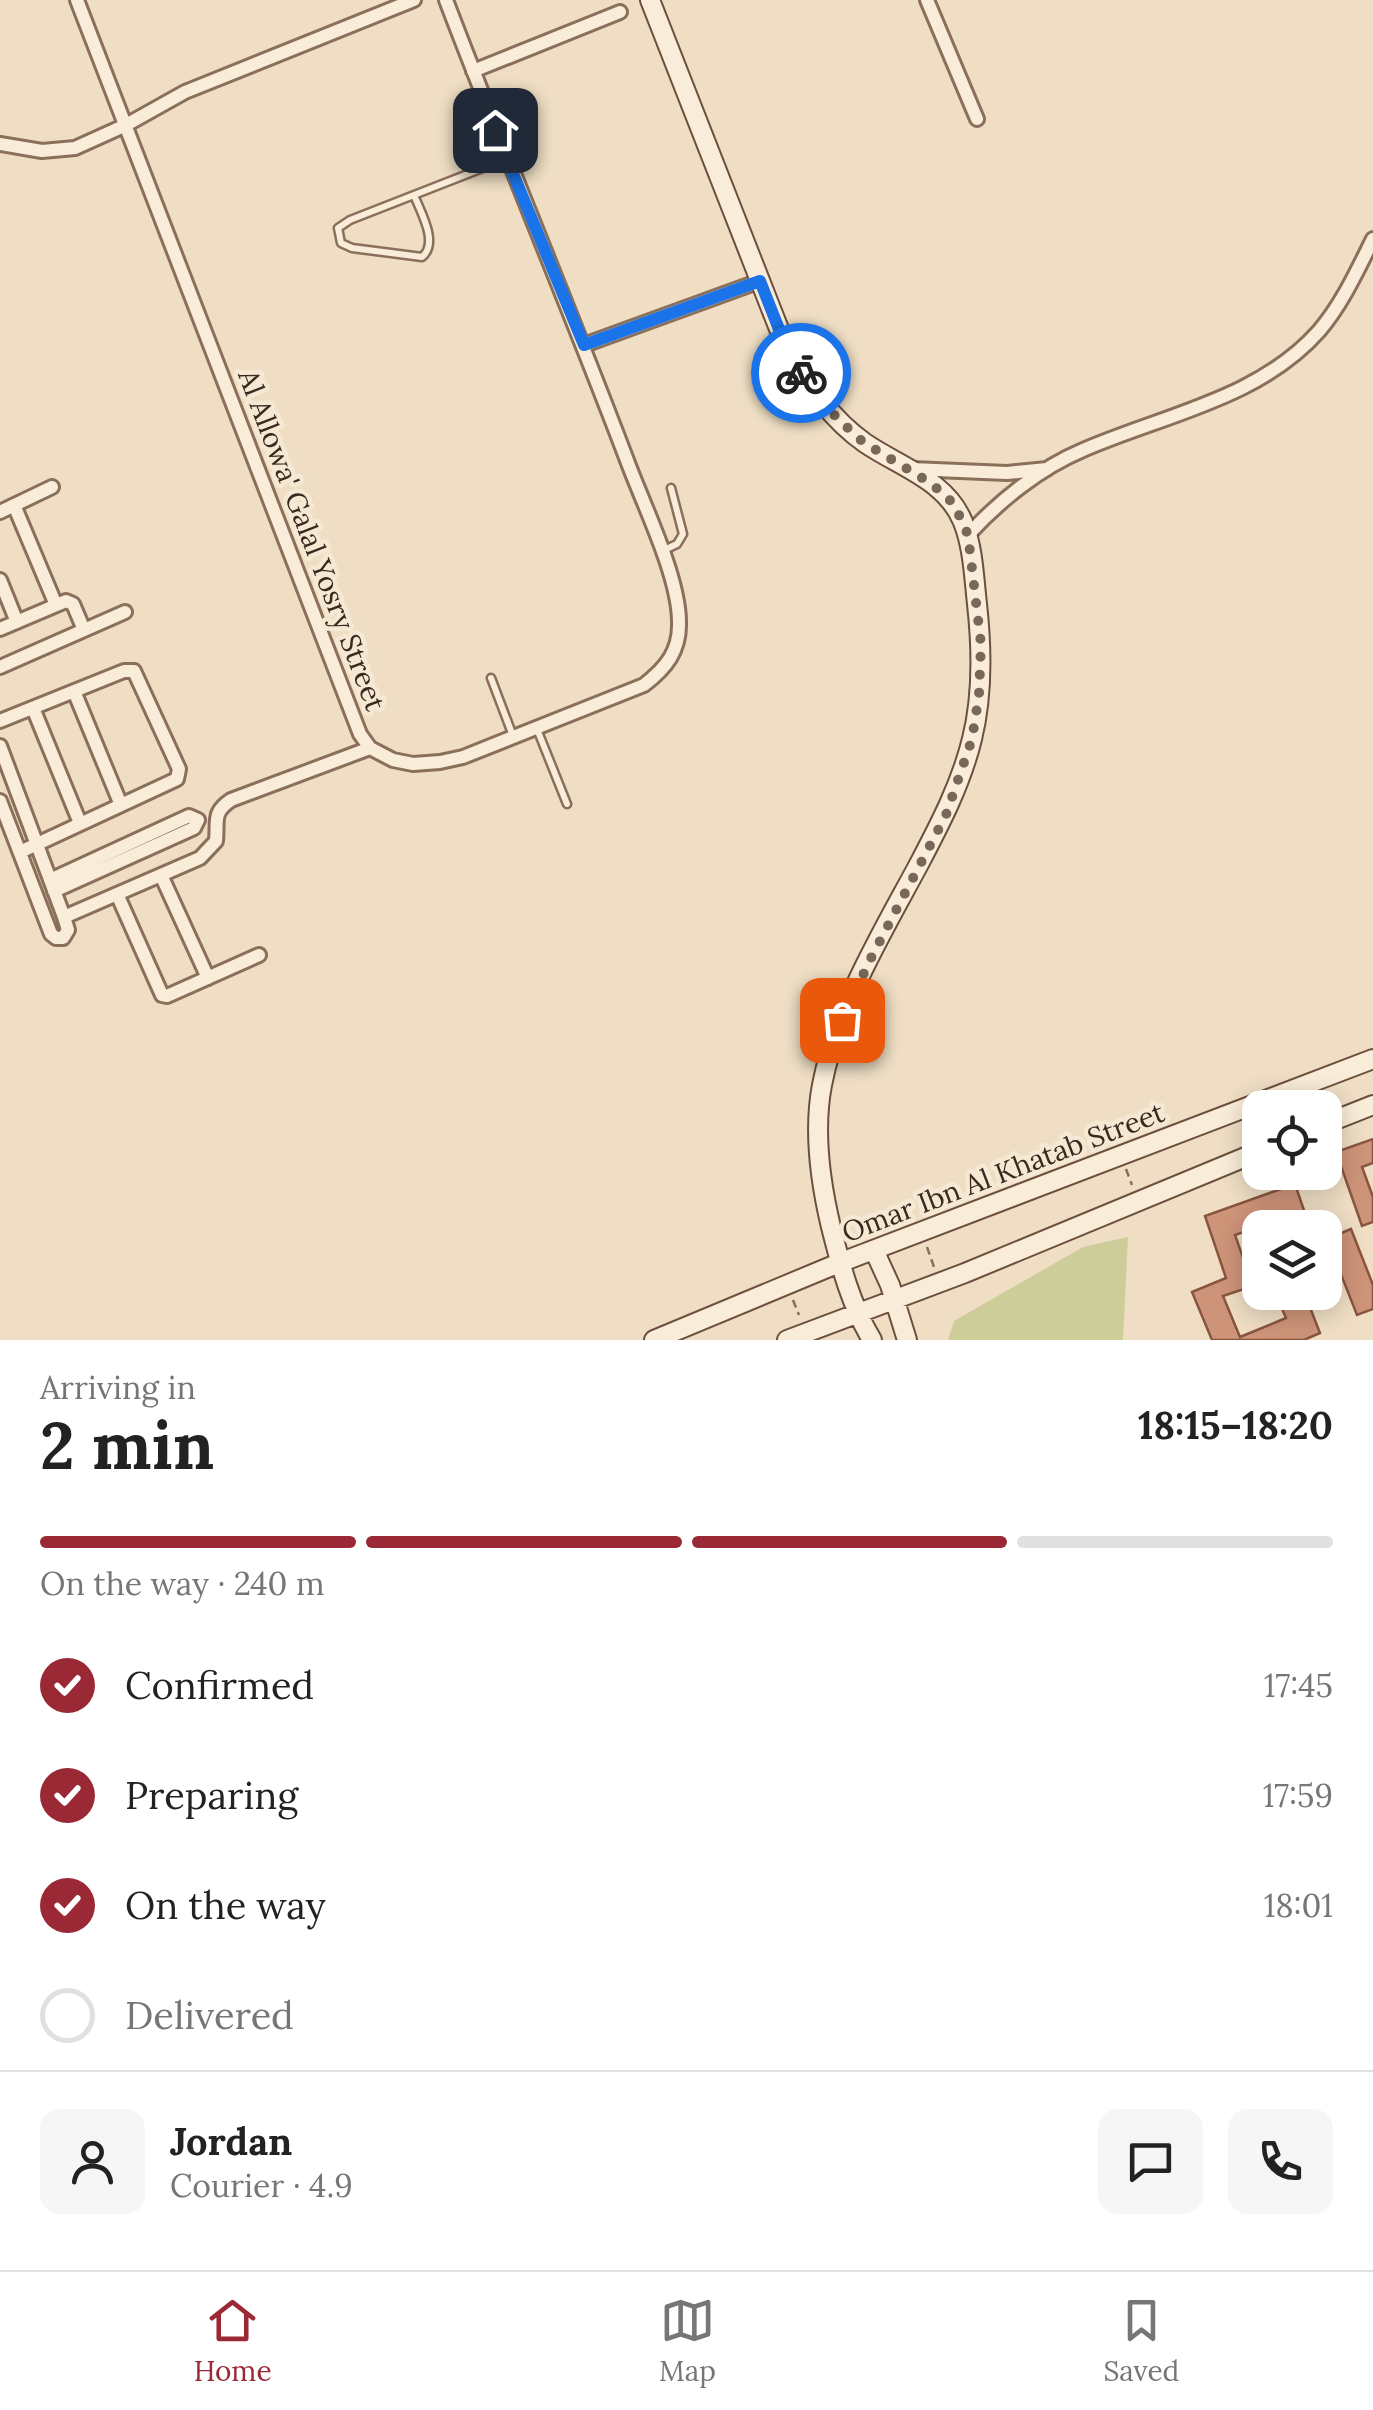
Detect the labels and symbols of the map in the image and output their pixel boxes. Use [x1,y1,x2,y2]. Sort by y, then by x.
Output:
pin [453,88,538,173]
courier [751,323,851,423]
street label: Al Allowa' Galal Yosry Street [230,363,394,716]
pin [800,978,885,1063]
street label: Omar Ibn Al Khatab Street [837,1094,1169,1250]

